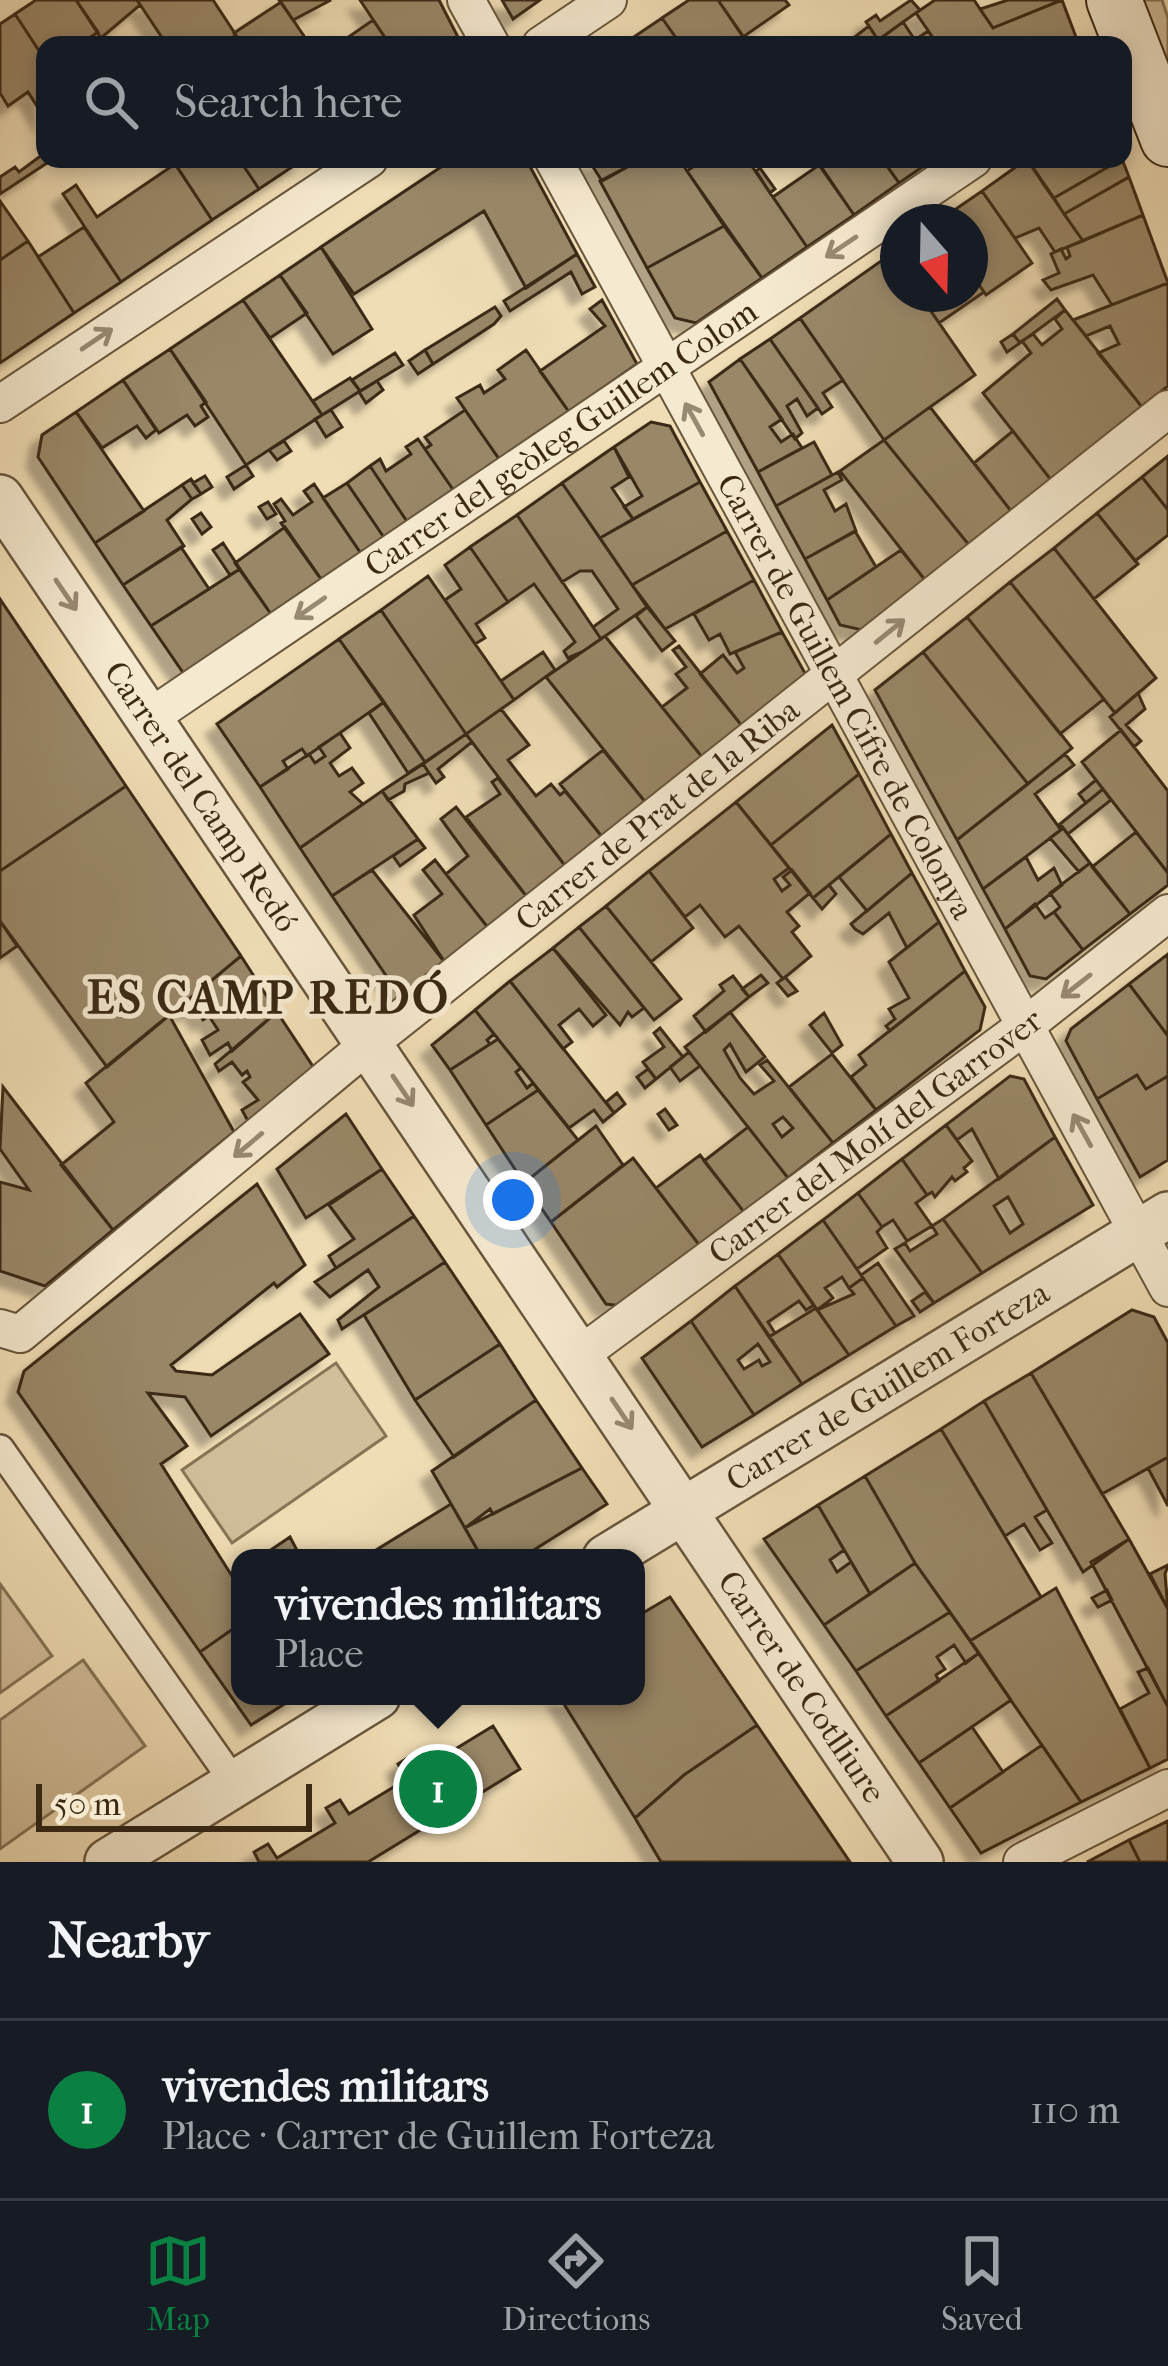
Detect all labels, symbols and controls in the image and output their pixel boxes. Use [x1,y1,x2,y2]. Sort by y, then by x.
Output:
search box [36,36,1132,168]
icon: search [78,69,144,135]
text: Search here [174,76,402,129]
north arrow [880,204,988,312]
one-way arrow [824,234,858,259]
street label: Carrer del geòleg Guillem Colom [357,291,765,585]
one-way arrow [80,327,114,352]
one-way arrow [682,402,705,437]
street label: Carrer de Guillem Cifre de Colonya [709,467,983,926]
one-way arrow [53,578,78,611]
one-way arrow [294,595,327,620]
one-way arrow [873,618,905,645]
street label: Carrer del Camp Redó [96,654,306,939]
street label: Carrer de Prat de la Riba [508,690,807,939]
district label: ES CAMP REDÓ [87,969,451,1025]
one-way arrow [1061,972,1093,999]
street label: Carrer del Molí del Garrover [701,1001,1050,1272]
one-way arrow [390,1074,415,1108]
one-way arrow [1070,1114,1093,1149]
one-way arrow [233,1130,264,1158]
your location [483,1170,543,1230]
street label: Carrer de Guillem Forteza [719,1272,1057,1499]
one-way arrow [609,1397,634,1430]
popup [231,1549,645,1705]
street label: Carrer de Cotlliure [710,1563,894,1810]
text: vivendes militars [275,1578,601,1631]
text: Place [275,1631,363,1677]
pin: 1 [399,1744,477,1834]
scale bar [36,1778,312,1831]
text: 50 m [54,1785,121,1824]
text: Nearby [48,1910,209,1970]
text: vivendes militars [162,2060,489,2113]
text: 1 [80,2087,94,2133]
text: 110 m [1030,2087,1120,2133]
text: Place · Carrer de Guillem Forteza [162,2113,714,2159]
tab: Map [145,2228,211,2339]
tab: Directions [502,2228,650,2339]
tab: Saved [941,2228,1023,2339]

